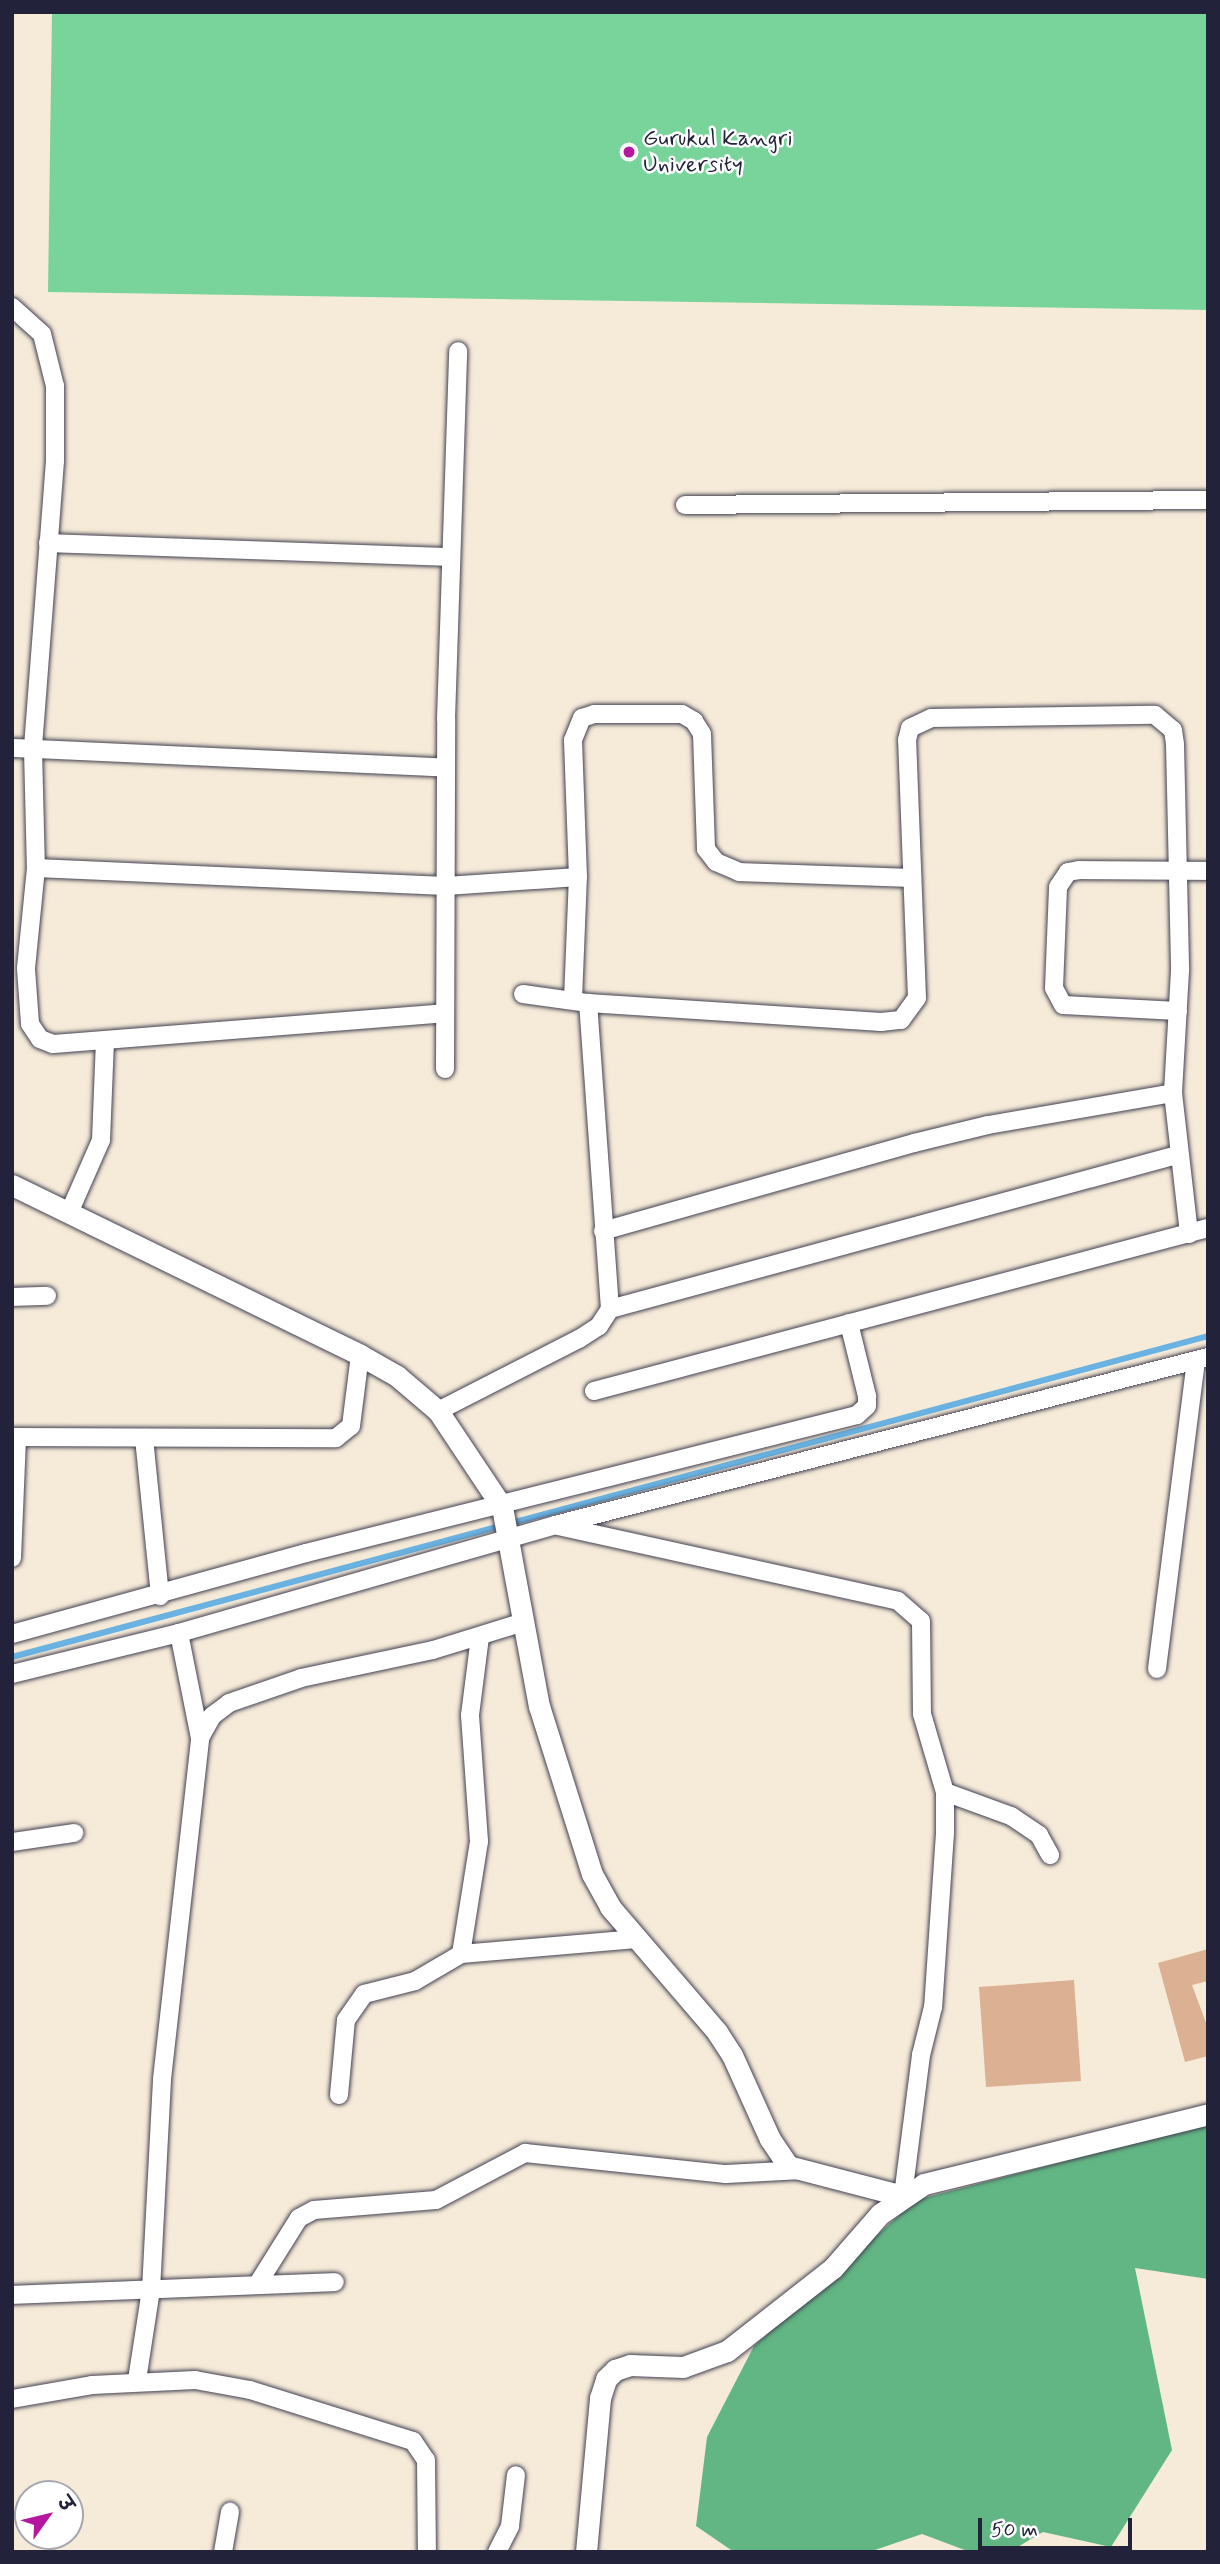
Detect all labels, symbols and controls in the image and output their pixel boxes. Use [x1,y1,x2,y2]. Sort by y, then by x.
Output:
place label: Gurukul Kangri University [643,125,789,179]
marker: Gurukul Kangri University [621,144,637,160]
north arrow [14,2480,84,2550]
text: उ [51,2492,79,2516]
scale bar [982,2504,1136,2548]
text: 50 m [991,2516,1038,2544]

